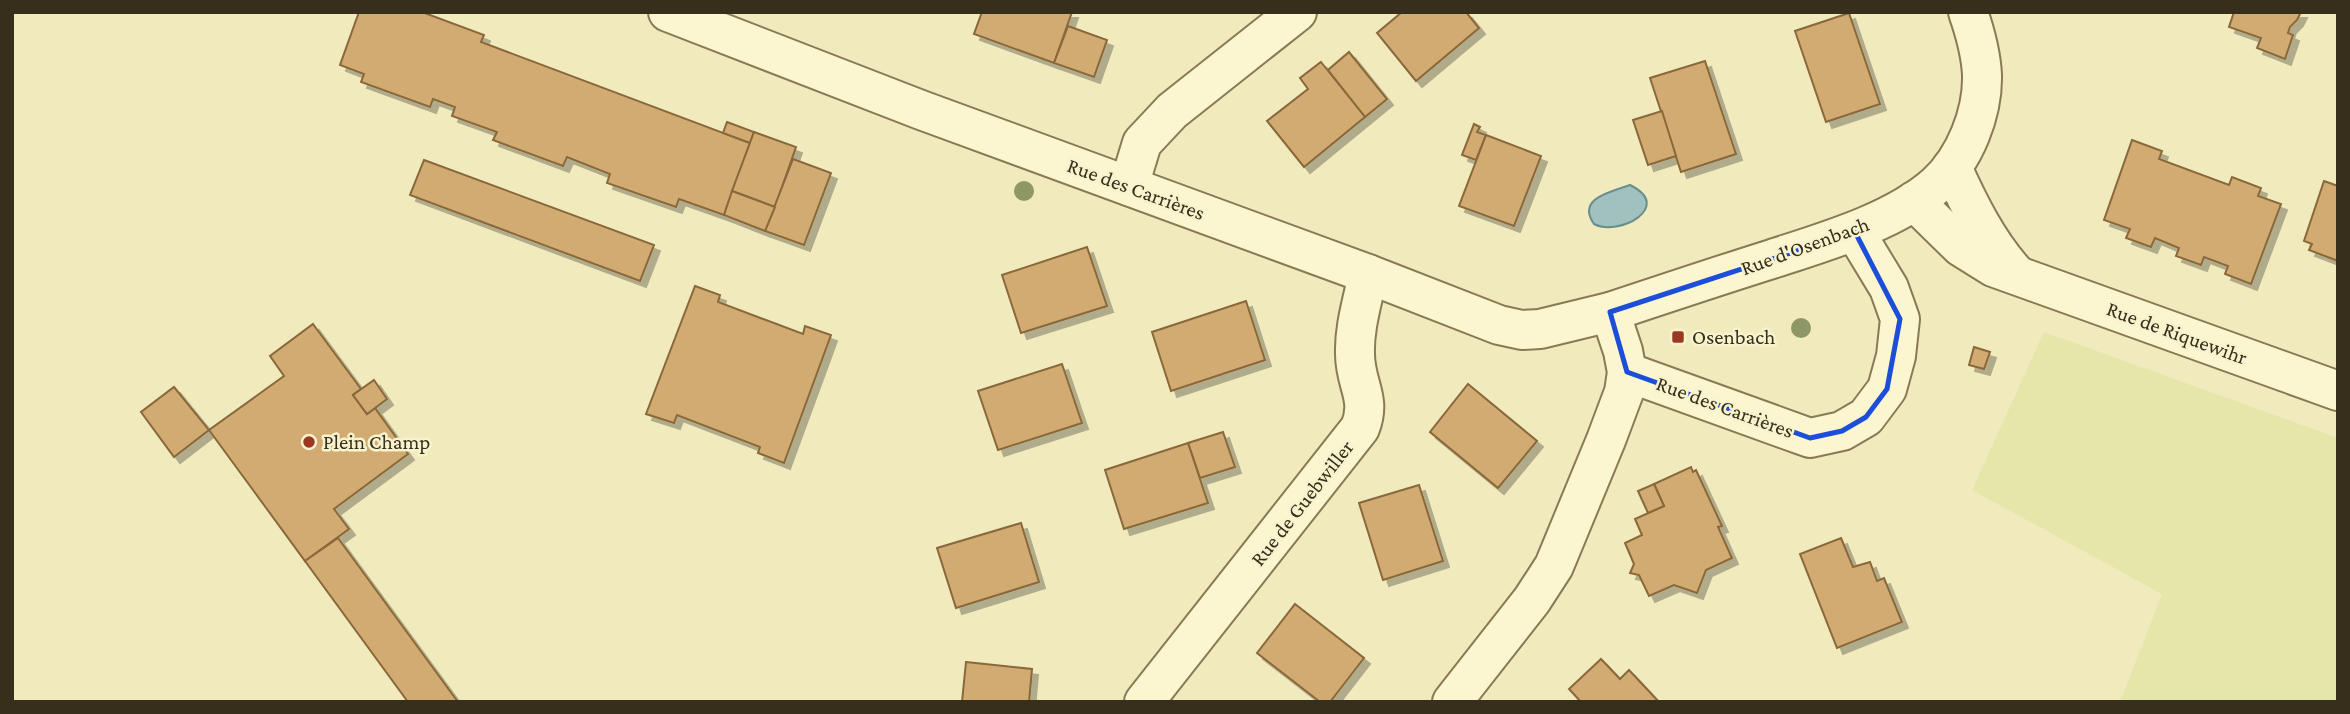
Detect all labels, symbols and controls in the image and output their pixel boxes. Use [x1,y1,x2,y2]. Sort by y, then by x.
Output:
street label: Rue des Carrières [1064,153,1208,225]
street label: Rue d'Osenbach [1738,212,1872,280]
street label: Rue de Riquewihr [2103,296,2251,370]
place label: Osenbach [1692,325,1775,349]
marker: Osenbach [1670,329,1686,345]
street label: Rue des Carrières [1653,371,1797,443]
place label: Plein Champ [323,430,430,454]
marker: Plein Champ [301,434,317,450]
street label: Rue de Guebwiller [1245,435,1359,571]

